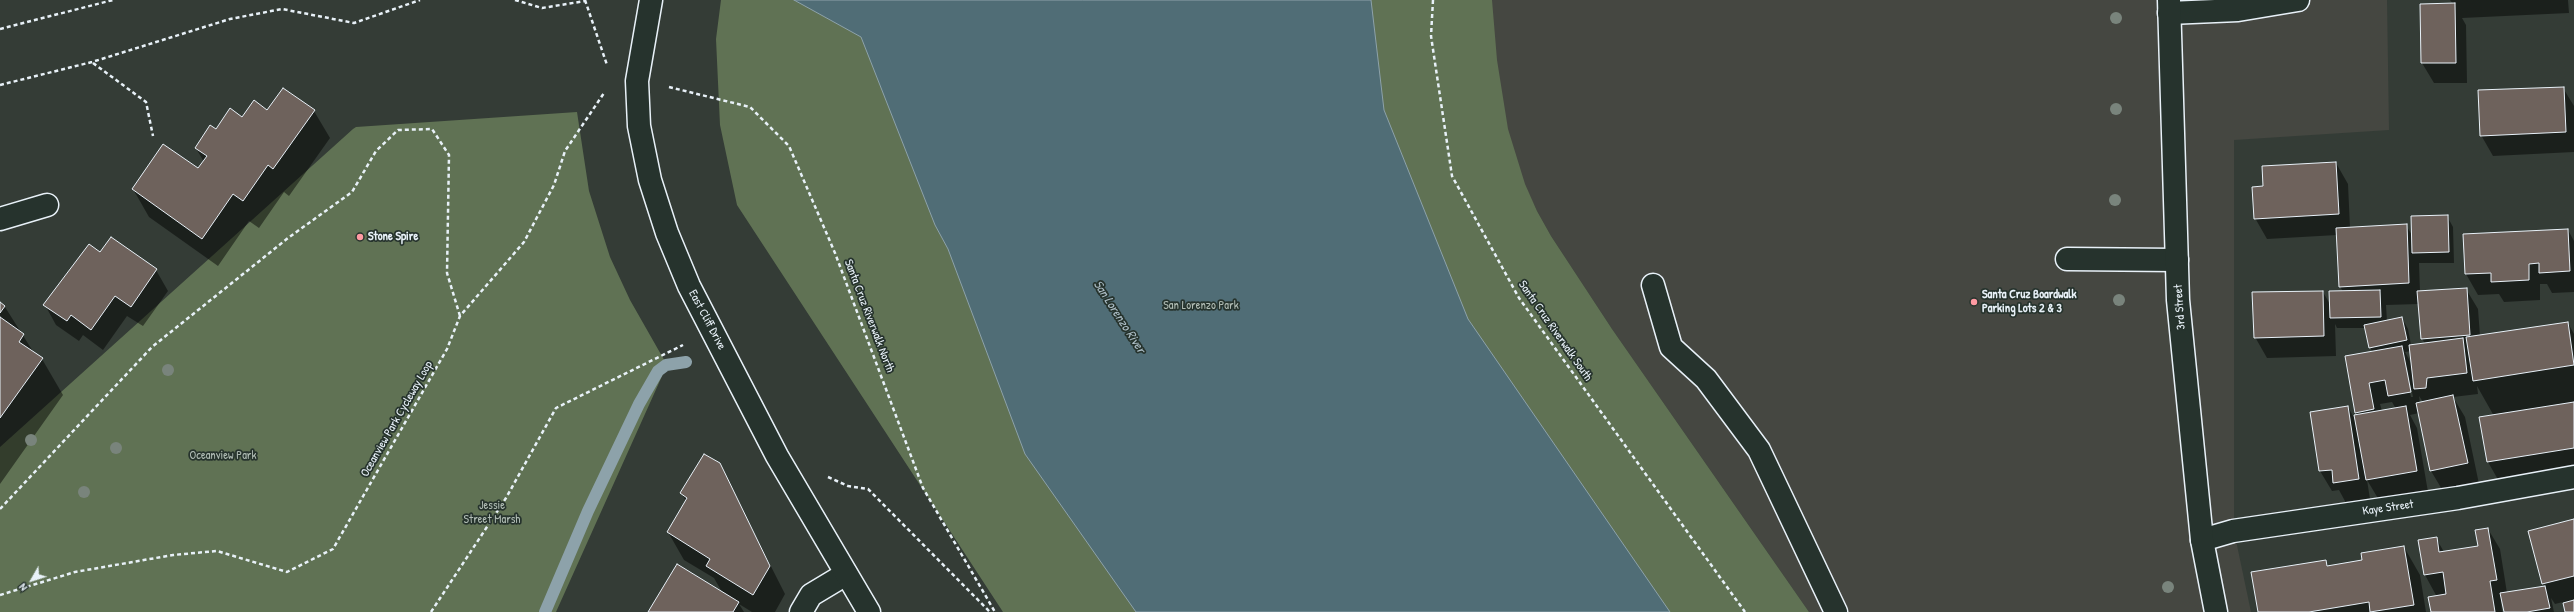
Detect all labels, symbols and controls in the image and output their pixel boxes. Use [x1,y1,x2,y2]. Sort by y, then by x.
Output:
place label: Stone Spire [368,230,418,244]
marker: Stone Spire [355,232,365,242]
street label: Santa Cruz Riverwalk North [841,258,897,374]
water label: San Lorenzo River [1090,278,1148,356]
street label: Santa Cruz Riverwalk South [1515,278,1595,384]
street label: 3rd Street [2171,284,2189,330]
street label: East Cliff Drive [685,288,729,352]
place label: Santa Cruz Boardwalk Parking Lots 2 & 3 [1982,288,2076,316]
marker: Santa Cruz Boardwalk Parking Lots 2 & 3 [1969,297,1979,307]
park label: San Lorenzo Park [1163,299,1239,313]
street label: Oceanview Park Cycleway Loop [358,359,436,479]
park label: Oceanview Park [190,449,256,463]
street label: Kaye Street [2361,497,2415,519]
park label: Jessie Street Marsh [464,499,520,527]
north arrow [12,560,52,600]
text: N [15,581,30,594]

